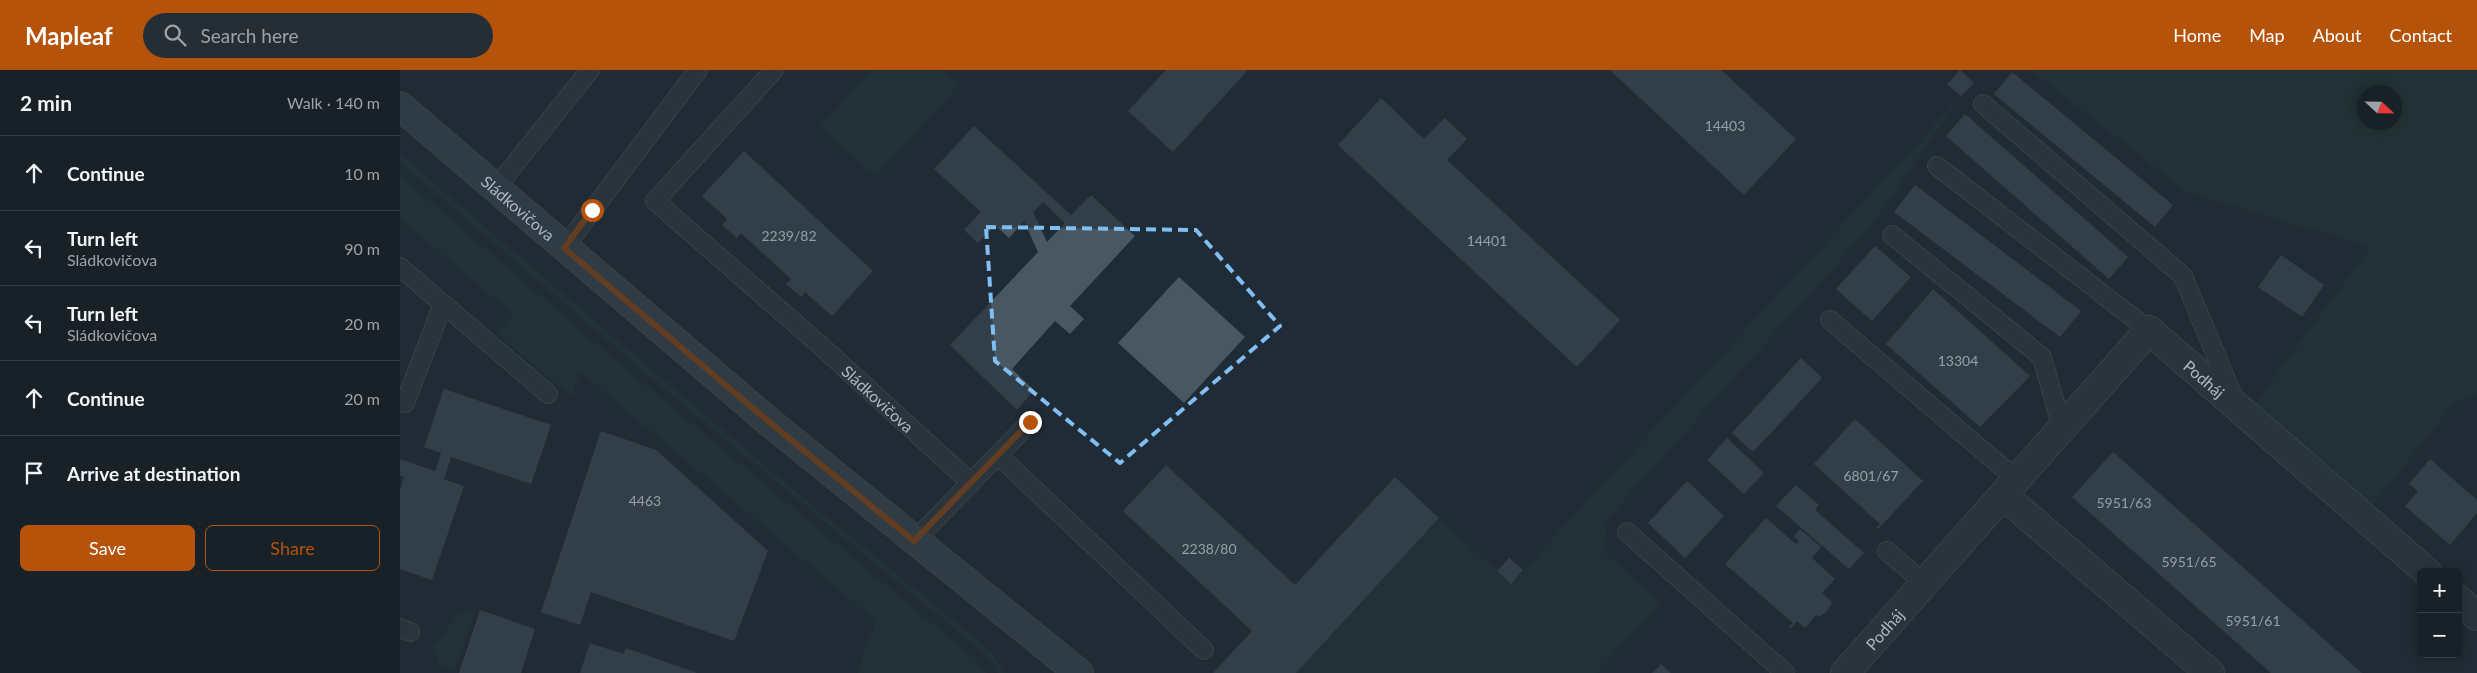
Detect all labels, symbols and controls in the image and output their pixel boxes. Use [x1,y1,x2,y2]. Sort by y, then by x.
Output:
search box [143,13,493,58]
text: Mapleaf [25,21,113,50]
icon: search [161,21,189,49]
text: Search here [201,24,299,47]
text: Home [2173,24,2221,46]
text: Map [2249,24,2285,46]
text: About [2313,24,2362,46]
text: Contact [2390,24,2452,46]
north arrow [2357,85,2402,130]
text: 2 min [20,90,72,115]
text: Walk · 140 m [287,93,380,112]
house number: 14403 [1705,117,1745,134]
icon: ahead [20,159,48,187]
text: Continue [67,162,145,185]
text: 10 m [344,164,380,183]
street label: Sládkovičova [478,171,559,244]
route start [581,199,604,222]
text: Turn left [67,227,138,250]
house number: 2239/82 [761,227,817,244]
house number: 14401 [1467,232,1507,249]
icon: left [20,234,48,262]
text: 90 m [344,239,380,258]
text: Sládkovičova [67,250,157,269]
text: Turn left [67,302,138,325]
icon: left [20,309,48,337]
text: 20 m [344,314,380,333]
text: Sládkovičova [67,325,157,344]
house number: 13304 [1938,352,1978,369]
street label: Podháj [2180,355,2229,401]
street label: Sládkovičova [839,361,918,436]
icon: ahead [20,384,48,412]
text: Continue [67,387,145,410]
text: 20 m [344,389,380,408]
route end [1019,411,1042,434]
icon: arrive [20,459,48,487]
text: Arrive at destination [67,462,240,485]
house number: 6801/67 [1843,467,1899,484]
house number: 4463 [629,492,661,509]
house number: 5951/63 [2096,494,2152,511]
button: Save [20,525,195,571]
button: Share [205,525,380,571]
house number: 2238/80 [1181,540,1237,557]
house number: 5951/65 [2161,553,2217,570]
map controls [2417,568,2462,658]
button: + [2417,568,2462,613]
street label: Podháj [1861,605,1907,653]
house number: 5951/61 [2225,612,2281,629]
button: − [2417,613,2462,658]

